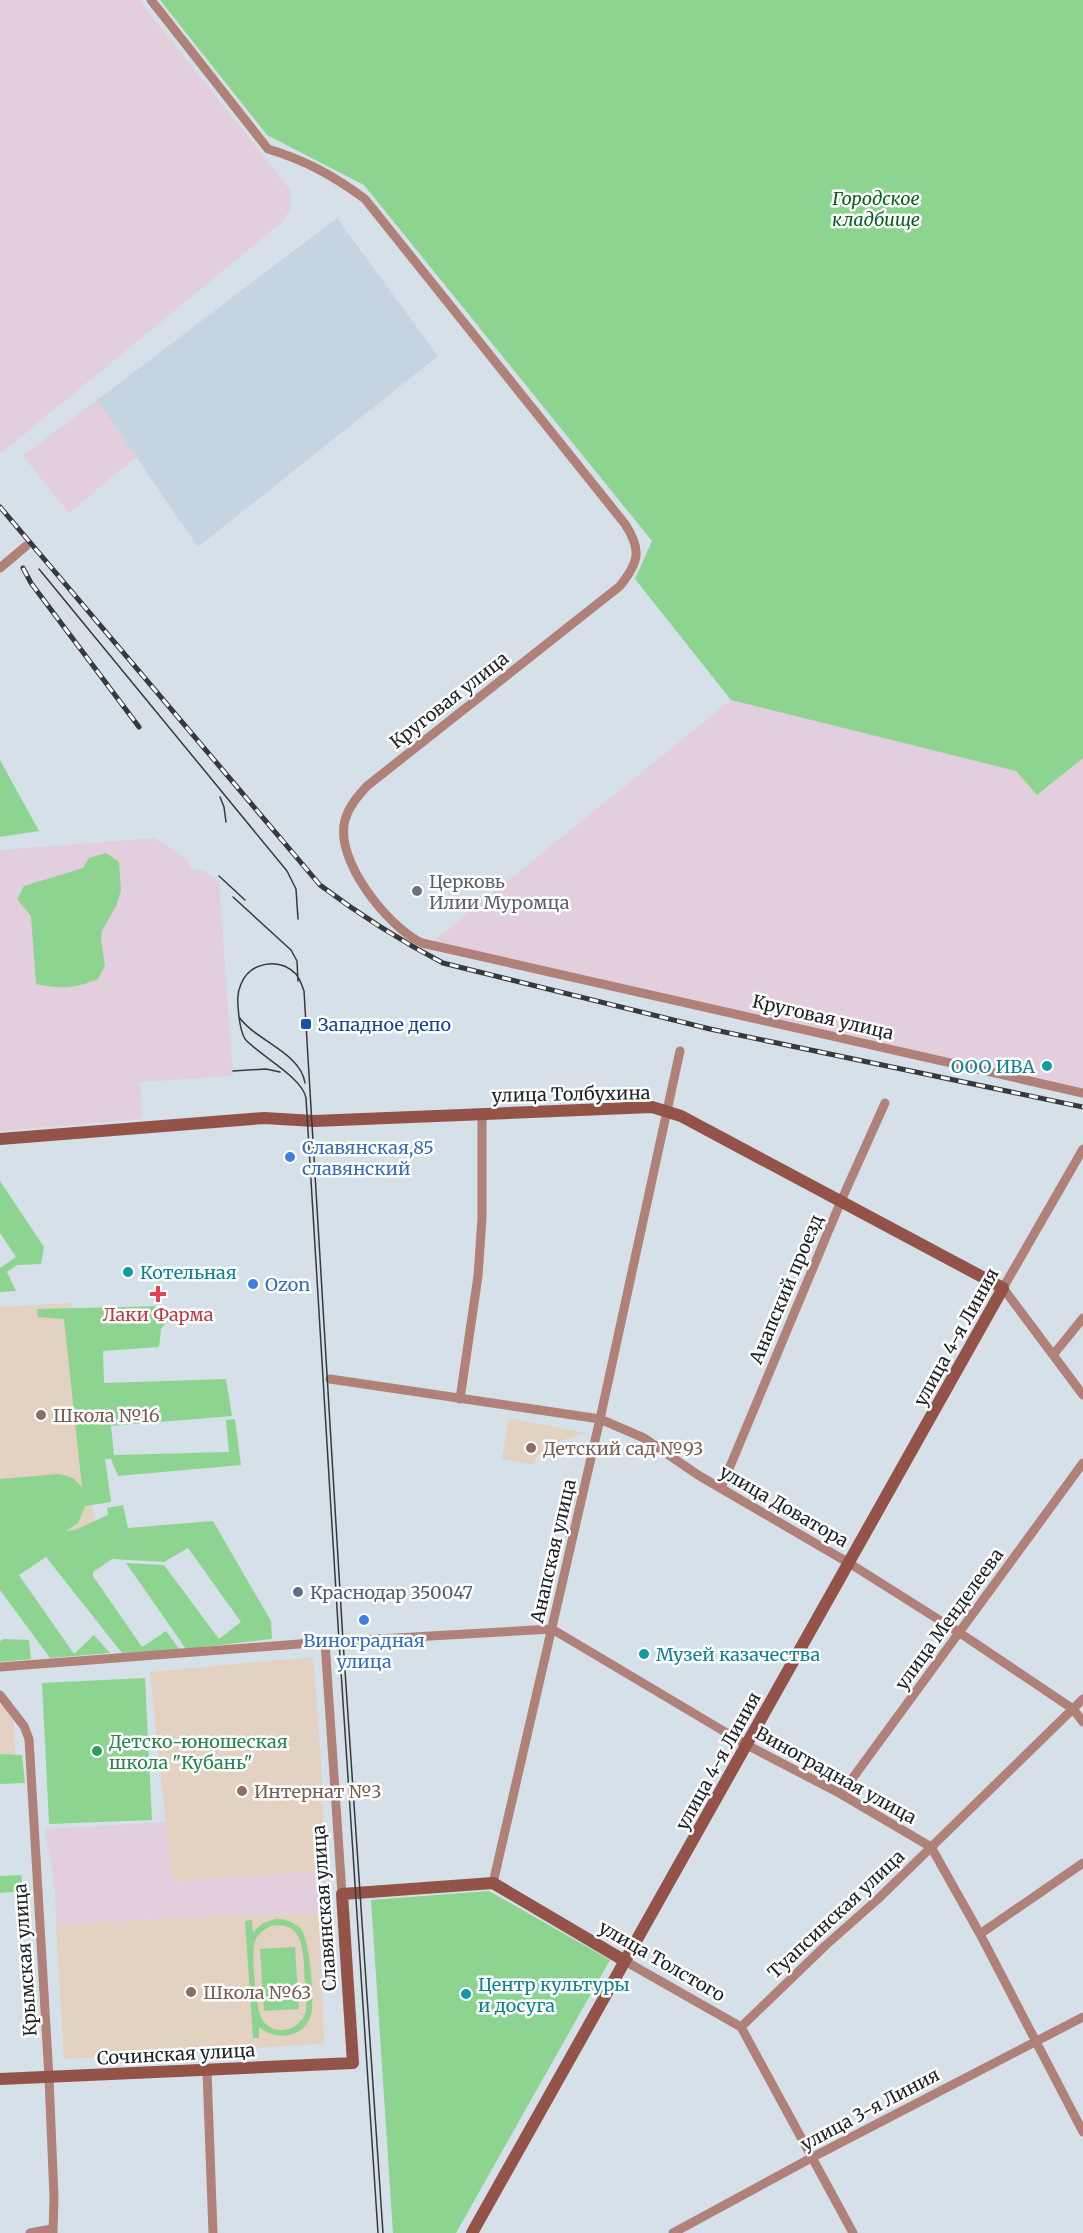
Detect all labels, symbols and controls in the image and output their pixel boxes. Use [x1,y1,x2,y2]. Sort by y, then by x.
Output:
park label: Городское кладбище [832,187,920,231]
street label: Круговая улица [385,646,513,753]
place label: Церковь Илии Муромца [429,870,570,914]
marker: Церковь Илии Муромца [410,884,424,898]
street label: Круговая улица [750,990,896,1045]
place label: Западное депо [318,1013,451,1036]
marker: Западное депо [299,1017,313,1031]
place label: ООО ИВА [951,1055,1035,1078]
marker: ООО ИВА [1040,1059,1054,1073]
street label: улица Толбухина [491,1081,651,1107]
place label: Славянская,85 славянский [302,1136,434,1180]
marker: Славянская,85 славянский [283,1150,297,1164]
street label: Анапский проезд [744,1211,828,1368]
place label: Котельная [140,1261,237,1284]
street label: улица 4-я Линия [908,1264,1004,1410]
marker: Котельная [121,1265,135,1279]
place label: Ozon [265,1273,310,1296]
marker: Ozon [246,1277,260,1291]
marker: Лаки Фарма [151,1287,165,1301]
place label: Лаки Фарма [103,1303,214,1326]
place label: Школа №16 [53,1404,160,1427]
marker: Школа №16 [34,1408,48,1422]
place label: Детский сад №93 [543,1437,703,1460]
marker: Детский сад №93 [524,1441,538,1455]
street label: улица Доватора [716,1460,853,1552]
street label: Анапская улица [525,1476,581,1626]
street label: улица Менделеева [890,1543,1008,1694]
place label: Краснодар 350047 [310,1581,473,1604]
marker: Краснодар 350047 [291,1585,305,1599]
marker: Виноградная улица [357,1613,371,1627]
place label: Виноградная улица [303,1629,425,1673]
place label: Музей казачества [656,1643,821,1666]
marker: Музей казачества [637,1647,651,1661]
street label: улица 4-я Линия [670,1688,766,1834]
street label: Виноградная улица [751,1721,921,1829]
place label: Детско-юношеская школа "Кубань" [109,1730,288,1774]
marker: Детско-юношеская школа "Кубань" [90,1744,104,1758]
place label: Интернат №3 [254,1780,382,1803]
marker: Интернат №3 [235,1784,249,1798]
street label: Славянская улица [307,1824,341,1992]
street label: Туапсинская улица [763,1844,909,1983]
street label: Крымская улица [8,1882,42,2037]
street label: улица Толстого [595,1915,729,2007]
place label: Центр культуры и досуга [478,1973,630,2017]
place label: Школа №63 [203,1981,311,2004]
marker: Школа №63 [184,1985,198,1999]
marker: Центр культуры и досуга [459,1987,473,2001]
street label: Сочинская улица [96,2038,256,2070]
street label: улица 3-я Линия [797,2063,944,2155]

